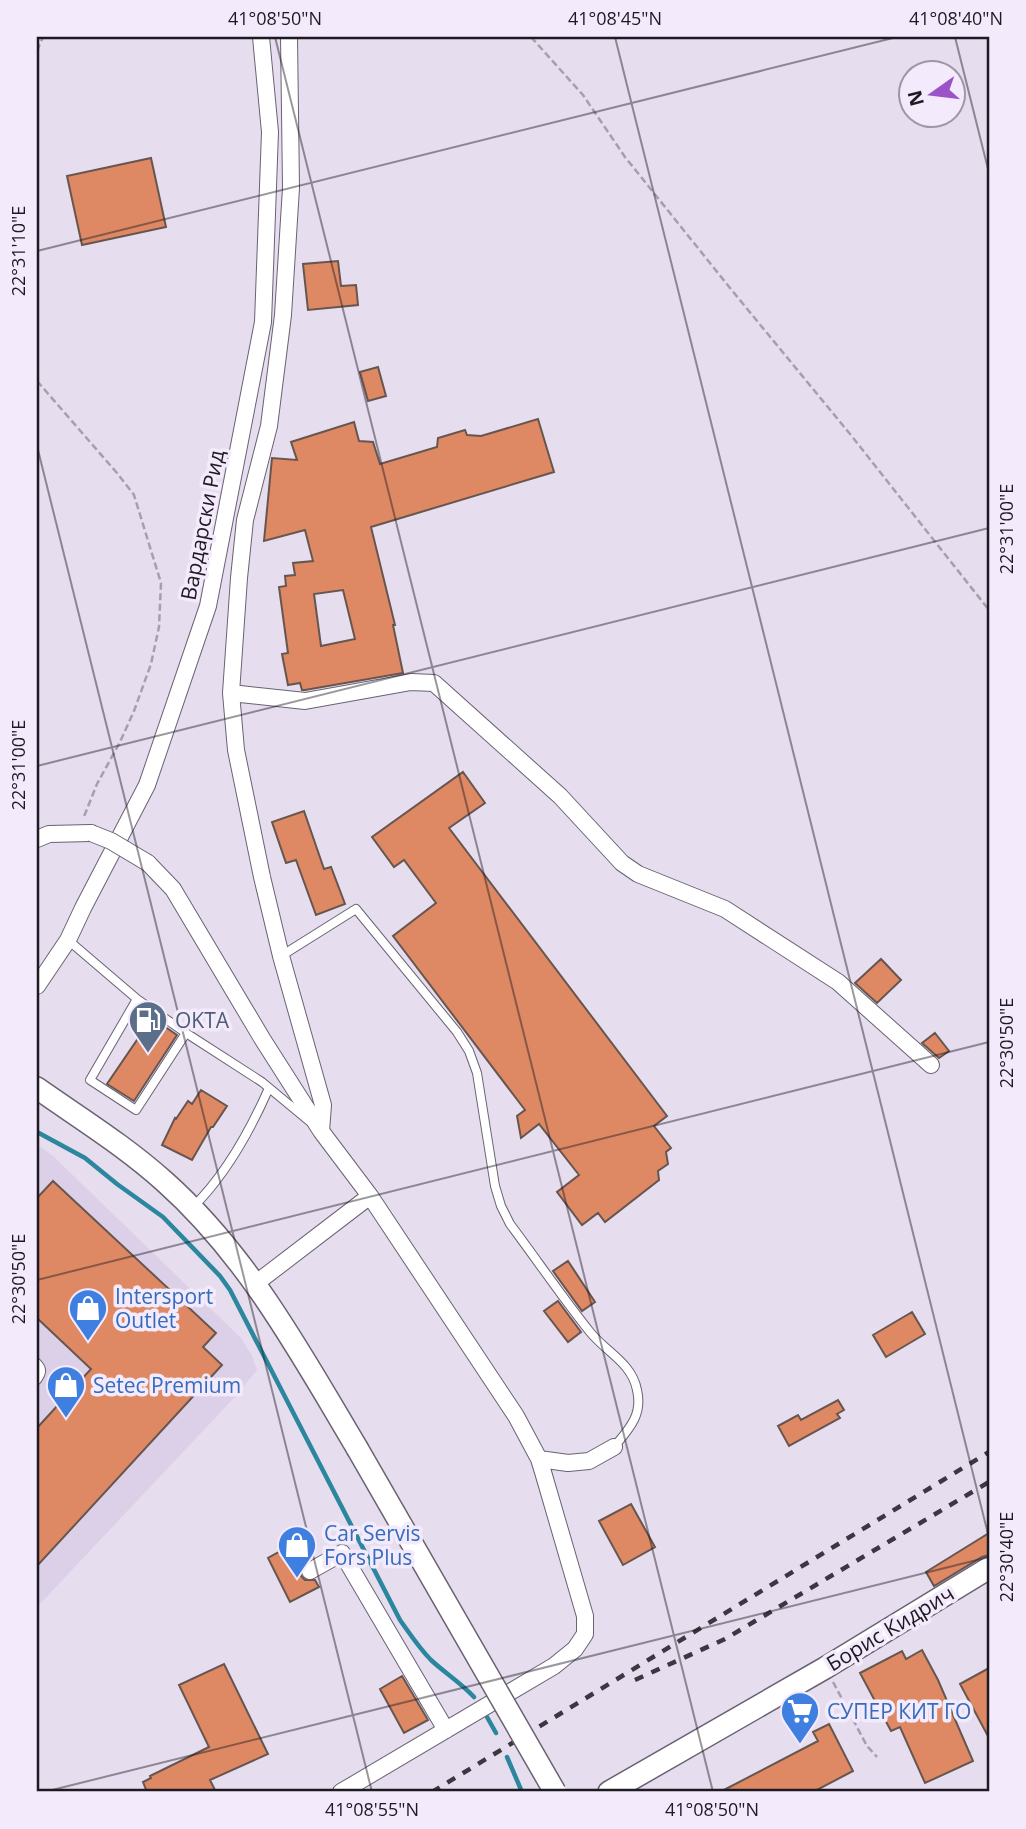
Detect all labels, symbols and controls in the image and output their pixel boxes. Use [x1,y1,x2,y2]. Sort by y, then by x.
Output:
text: 41°08'50"N [228,6,322,30]
text: 41°08'45"N [568,6,662,30]
text: 41°08'40"N [909,6,1003,30]
north arrow [897,60,967,130]
text: N [901,87,930,109]
text: 22°31'10"E [6,206,30,296]
street label: Вардарски Рид [174,448,230,602]
text: 22°31'00"E [994,484,1018,574]
text: 22°31'00"E [6,720,30,810]
text: 22°30'50"E [994,998,1018,1088]
fuel station icon: OKTA [127,999,169,1054]
place label: OKTA [175,1006,230,1034]
text: 22°30'50"E [6,1234,30,1324]
place label: Intersport Outlet [115,1282,213,1334]
shop icon: Intersport Outlet [67,1287,109,1342]
shop icon: Setec Premium [45,1364,87,1419]
place label: Setec Premium [93,1371,241,1399]
text: 22°30'40"E [994,1512,1018,1602]
place label: Car Servis Fors Plus [324,1519,421,1571]
shop icon: Car Servis Fors Plus [276,1524,318,1579]
street label: Борис Кидрич [821,1579,959,1677]
supermarket icon: СУПЕР КИТ ГО [779,1690,821,1745]
place label: СУПЕР КИТ ГО [827,1697,971,1725]
text: 41°08'55"N [325,1797,419,1821]
text: 41°08'50"N [665,1797,759,1821]

